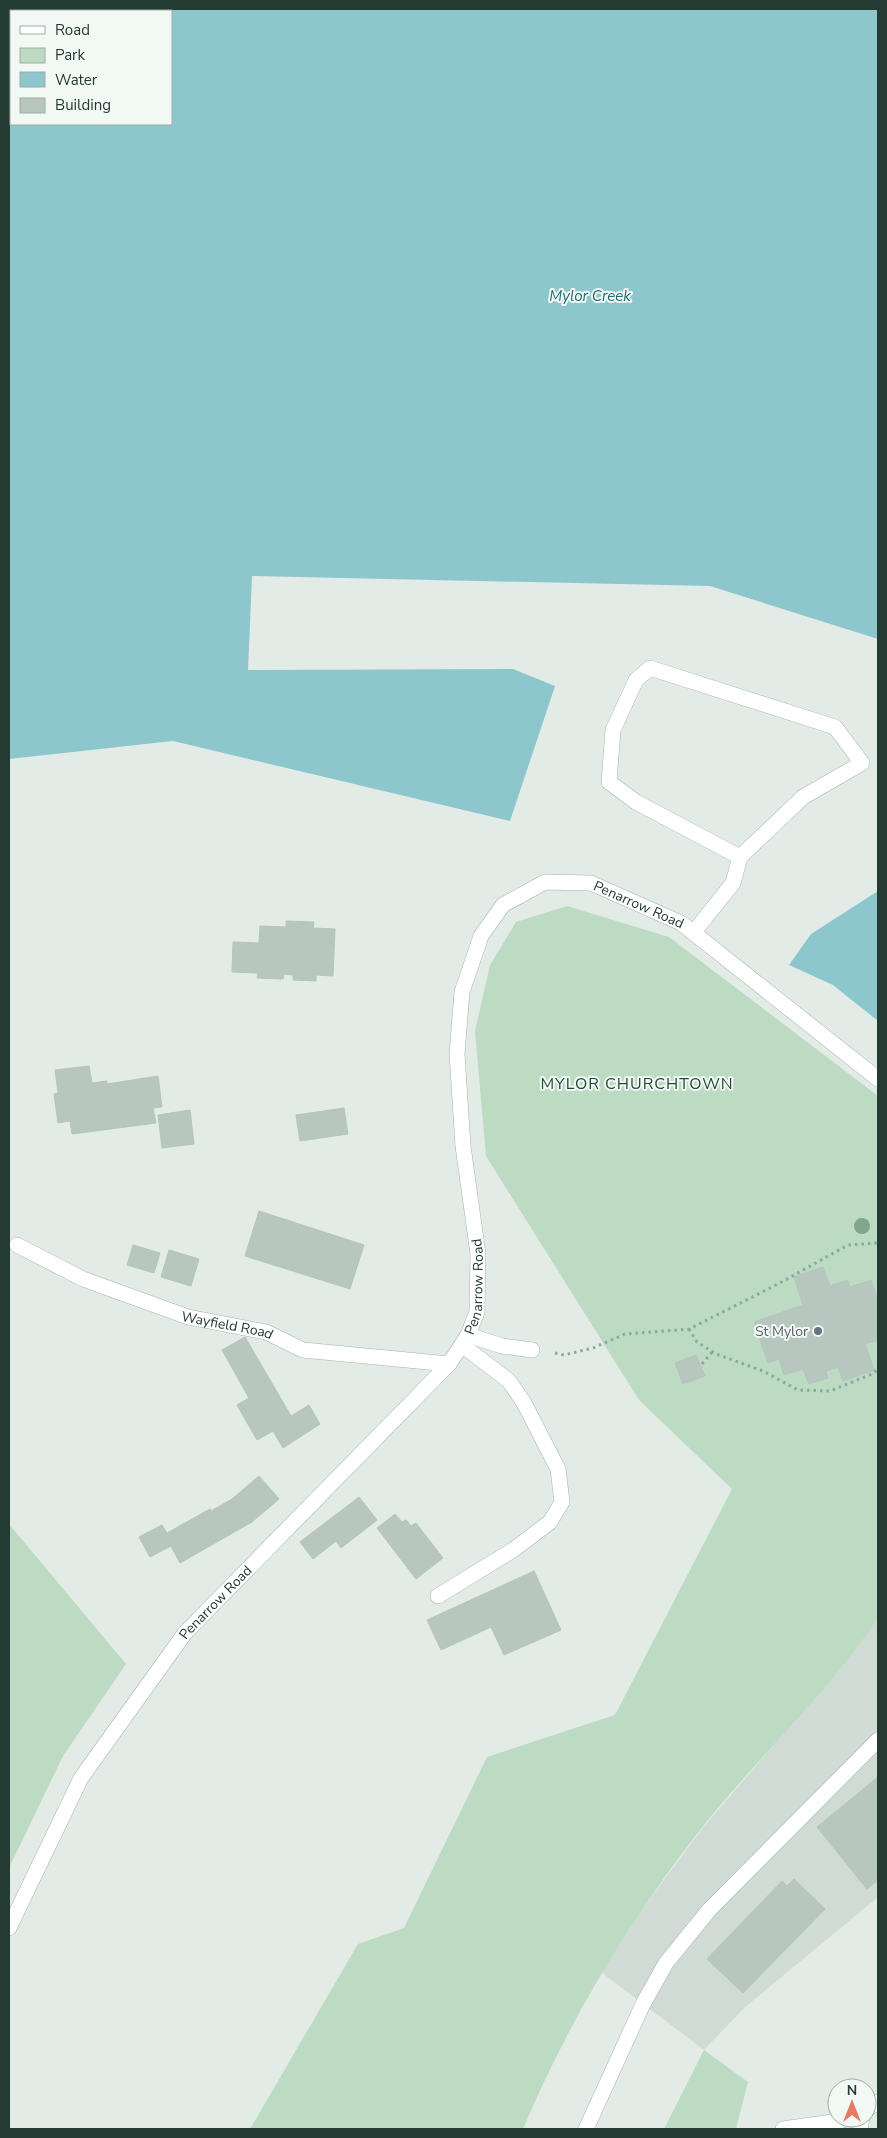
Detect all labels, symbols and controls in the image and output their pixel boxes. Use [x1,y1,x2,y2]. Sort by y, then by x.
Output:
legend [10,10,172,125]
text: Road [55,20,90,40]
text: Park [55,45,85,65]
text: Water [55,70,98,90]
text: Building [55,95,111,115]
water label: Mylor Creek [549,286,631,306]
street label: Penarrow Road [591,876,687,933]
district label: MYLOR CHURCHTOWN [540,1073,734,1095]
street label: Penarrow Road [460,1237,487,1337]
street label: Wayfield Road [180,1306,277,1344]
place label: St Mylor [755,1322,808,1341]
marker: St Mylor [812,1325,824,1337]
street label: Penarrow Road [174,1561,256,1643]
north arrow [827,2078,877,2128]
text: N [847,2081,857,2100]

